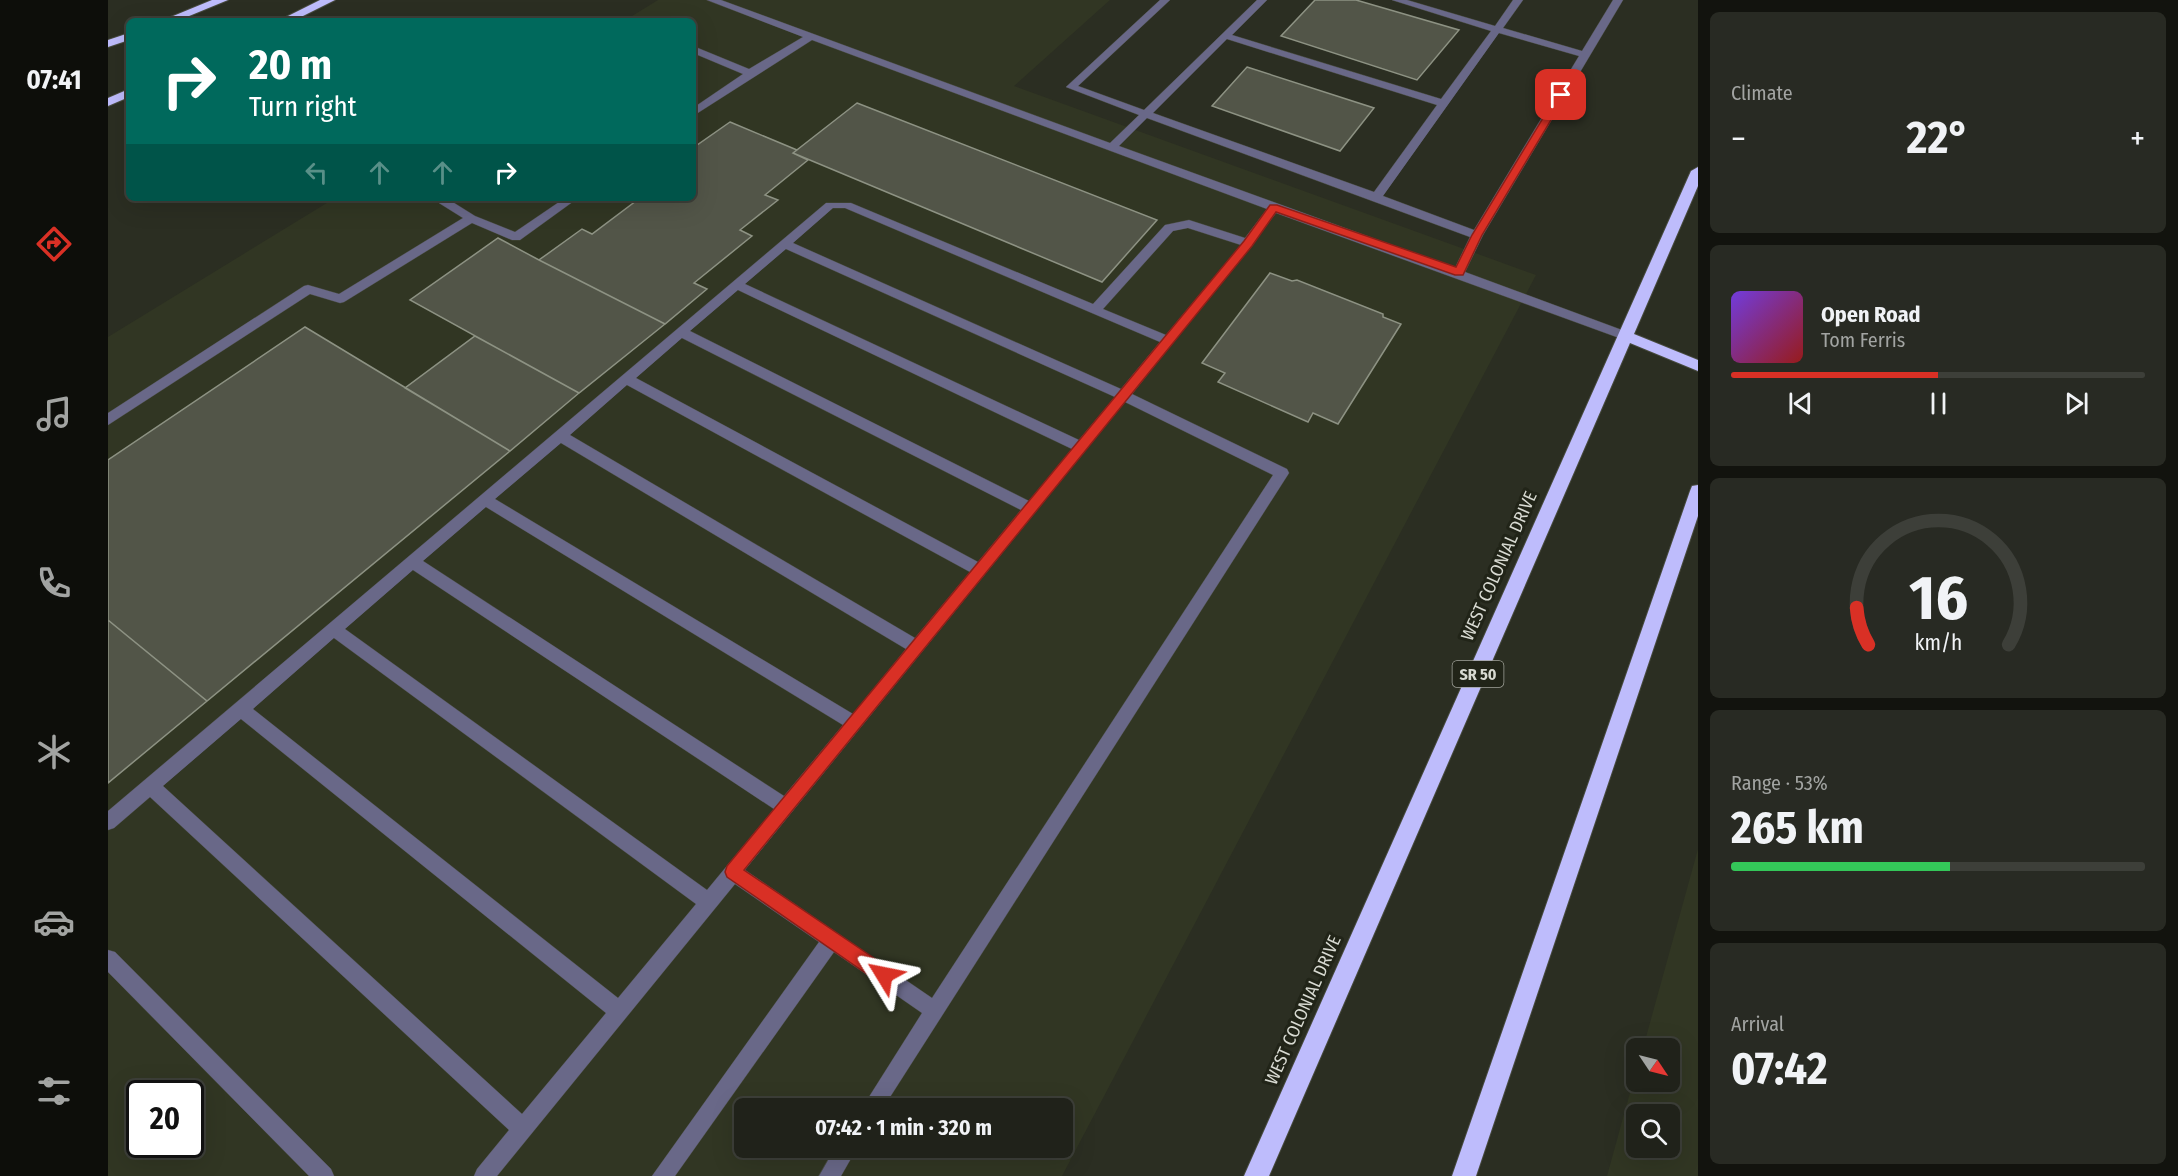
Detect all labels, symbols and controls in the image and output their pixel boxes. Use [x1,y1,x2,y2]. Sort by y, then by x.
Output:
text: 20 m [249,40,332,90]
icon: right [150,42,228,120]
text: 07:41 [26,64,82,96]
pin [1535,69,1586,120]
icon: arrive [1544,78,1577,111]
text: Climate [1731,81,1793,105]
text: Turn right [249,91,357,123]
text: 22° [1907,111,1969,165]
text: − [1731,119,1746,159]
text: + [2130,119,2145,159]
icon: left [300,156,333,189]
icon: ahead [363,156,396,189]
icon: ahead [426,156,459,189]
icon: right [489,156,522,189]
icon: directions [33,223,75,265]
text: Open Road [1821,301,1921,328]
text: Tom Ferris [1821,328,1905,352]
icon: previous [1784,387,1817,420]
icon: pause [1922,387,1955,420]
icon: next [2060,387,2093,420]
icon: music [33,393,75,435]
street label: WEST COLONIAL DRIVE [1456,488,1542,644]
text: 16 [1908,561,1968,636]
icon: phone [33,562,75,604]
text: km/h [1914,630,1962,656]
road number: SR 50 [1452,661,1504,687]
icon: climate [33,731,75,773]
text: Range · 53% [1731,771,1828,795]
text: 265 km [1731,801,1864,855]
icon: car [33,901,75,943]
street label: WEST COLONIAL DRIVE [1260,932,1346,1088]
position arrow [852,943,916,1007]
text: Arrival [1731,1012,1784,1036]
north arrow [1626,1038,1680,1092]
map controls [1626,1038,1680,1158]
text: 07:42 [1731,1042,1827,1096]
icon: filters [33,1070,75,1112]
speed limit sign: 20 [126,1080,204,1158]
button: search [1626,1104,1680,1158]
text: 07:42 · 1 min · 320 m [815,1114,992,1141]

